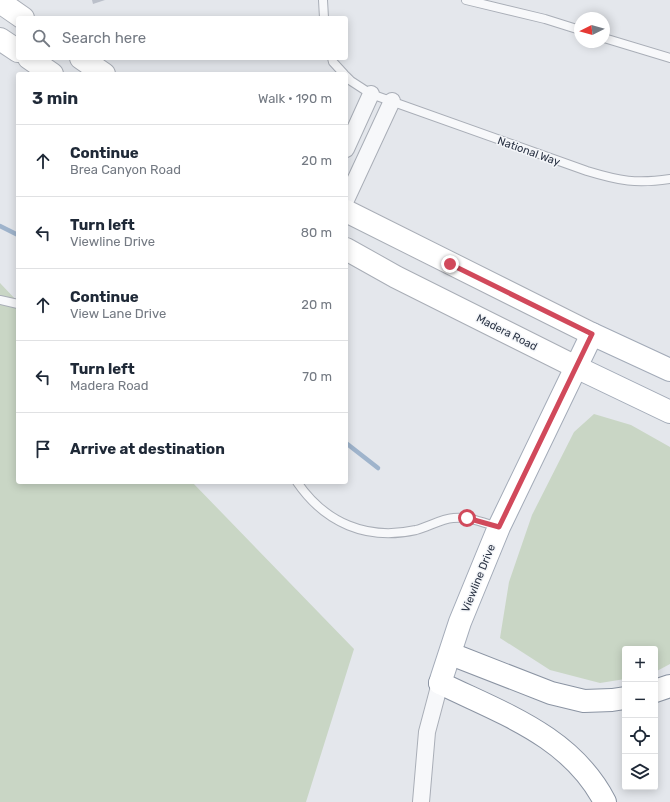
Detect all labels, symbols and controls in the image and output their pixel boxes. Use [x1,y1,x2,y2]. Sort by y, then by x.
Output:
north arrow [574,12,610,48]
search box [16,16,348,60]
icon: search [30,27,52,49]
text: Search here [62,29,146,47]
text: 3 min [32,88,78,108]
text: Walk · 190 m [258,91,332,106]
street label: National Way [496,134,562,169]
text: Continue [70,144,139,162]
icon: ahead [32,150,54,172]
text: 20 m [301,153,332,168]
text: Brea Canyon Road [70,162,181,177]
text: Turn left [70,216,135,234]
icon: left [32,222,54,244]
text: 80 m [301,225,332,240]
text: Viewline Drive [70,234,155,249]
route end [441,255,459,273]
text: Continue [70,288,139,306]
icon: ahead [32,294,54,316]
text: 20 m [301,297,332,312]
text: View Lane Drive [70,306,166,321]
street label: Madera Road [474,312,539,353]
text: Turn left [70,360,135,378]
icon: left [32,366,54,388]
text: 70 m [302,369,332,384]
text: Madera Road [70,378,149,393]
icon: arrive [32,438,54,460]
text: Arrive at destination [70,440,225,458]
route start [458,509,476,527]
street label: Viewline Drive [459,542,498,614]
map controls [622,646,658,790]
button: + [622,646,658,682]
button: − [622,682,658,718]
button: locate [622,718,658,754]
button: layers [622,754,658,790]

